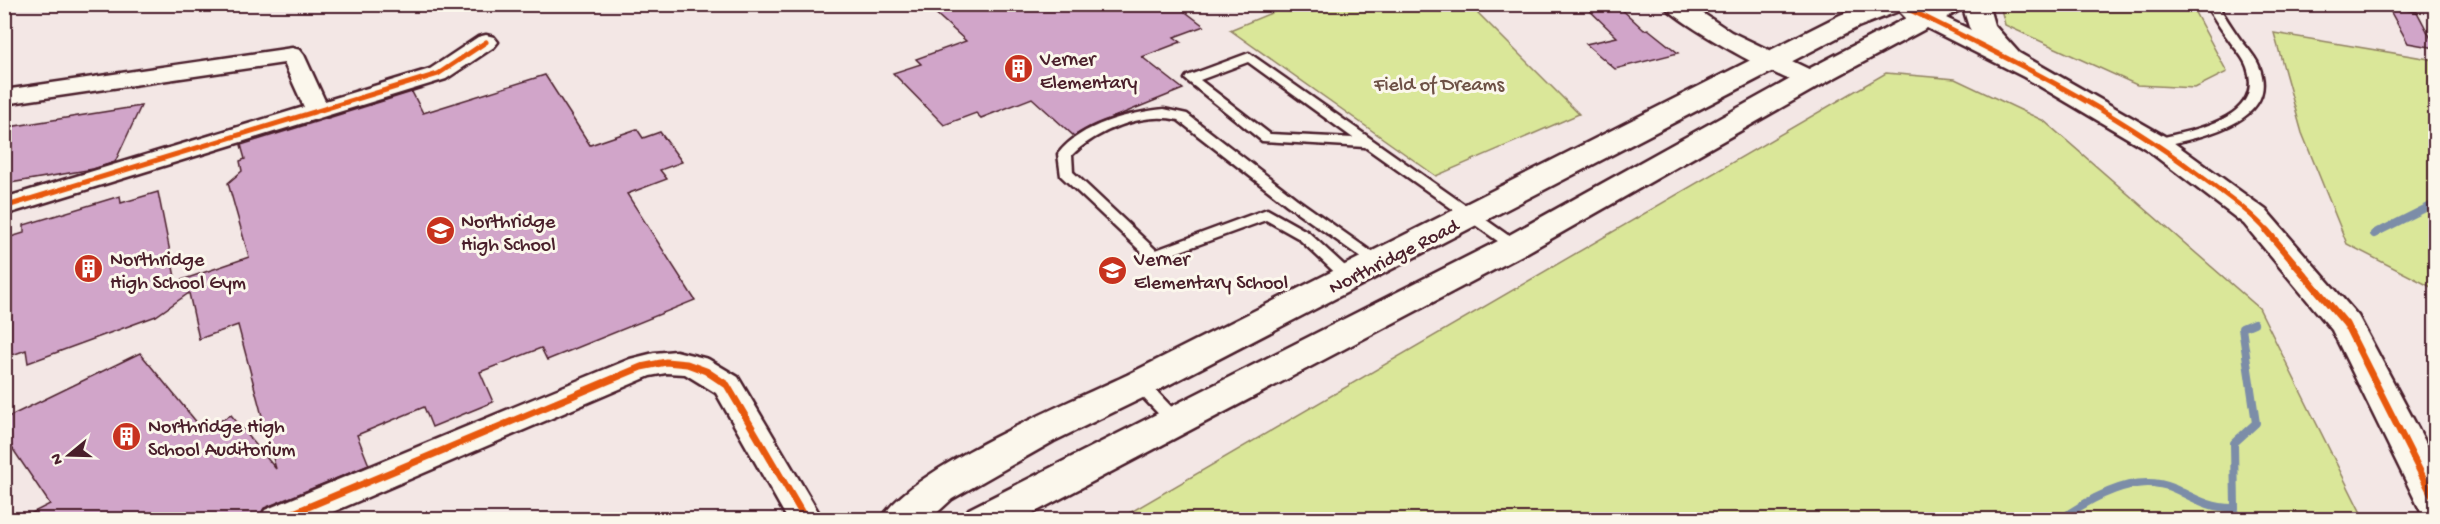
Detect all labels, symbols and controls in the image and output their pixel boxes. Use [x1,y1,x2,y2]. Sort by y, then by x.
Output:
place label: Verner Elementary [1039,50,1138,96]
building icon: Verner Elementary [1003,53,1035,85]
park label: Field of Dreams [1373,75,1505,98]
place label: Northridge High School [461,212,556,258]
street label: Northridge Road [1326,214,1465,301]
school or university icon: Northridge High School [424,215,456,247]
place label: Northridge High School Gym [110,250,246,296]
place label: Verner Elementary School [1133,250,1288,296]
building icon: Northridge High School Gym [73,253,105,285]
school or university icon: Verner Elementary School [1097,254,1129,286]
place label: Northridge High School Auditorium [148,417,296,463]
building icon: Northridge High School Auditorium [111,421,143,453]
north arrow [39,425,99,485]
text: N [47,450,69,467]

